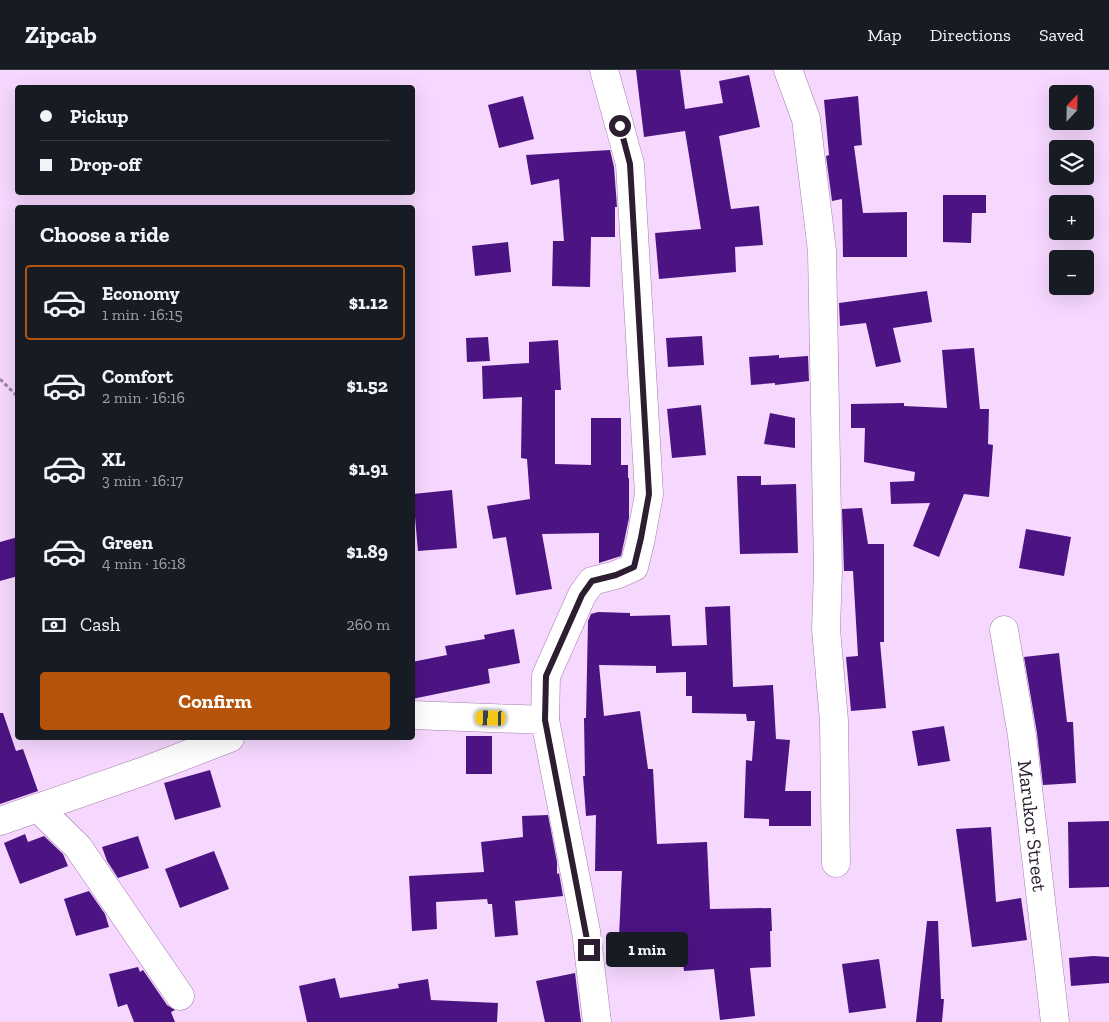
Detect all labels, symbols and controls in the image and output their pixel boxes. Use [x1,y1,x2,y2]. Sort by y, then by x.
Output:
text: Zipcab [25,20,97,49]
text: Map [867,24,902,46]
text: Directions [930,24,1011,46]
text: Saved [1039,24,1084,46]
north arrow [1049,85,1094,130]
map controls [1049,85,1094,295]
text: Pickup [70,105,128,128]
route start [609,115,631,137]
button: layers [1049,140,1094,185]
text: Drop-off [70,153,141,176]
button: + [1049,195,1094,240]
text: Choose a ride [40,221,170,248]
button: − [1049,250,1094,295]
icon: car [42,280,87,325]
text: Economy [102,282,180,305]
text: $1.12 [349,291,388,314]
text: 1 min · 16:15 [102,305,183,324]
icon: car [42,363,87,408]
text: Comfort [102,365,173,388]
text: $1.52 [347,374,388,397]
text: 2 min · 16:16 [102,388,185,407]
icon: car [42,446,87,491]
text: XL [102,448,125,471]
text: $1.91 [349,457,388,480]
text: 3 min · 16:17 [102,471,183,490]
icon: car [42,529,87,574]
text: Green [102,531,153,554]
text: $1.89 [346,540,388,563]
text: 4 min · 16:18 [102,554,186,573]
icon: cash [40,611,68,639]
text: Cash [80,613,120,636]
text: 260 m [347,615,390,634]
button: Confirm [40,672,390,730]
car [475,710,506,726]
street label: Marukor Street [1013,759,1052,894]
callout: 1 min [606,932,689,968]
route end [578,939,600,961]
text: 1 min [628,940,666,959]

